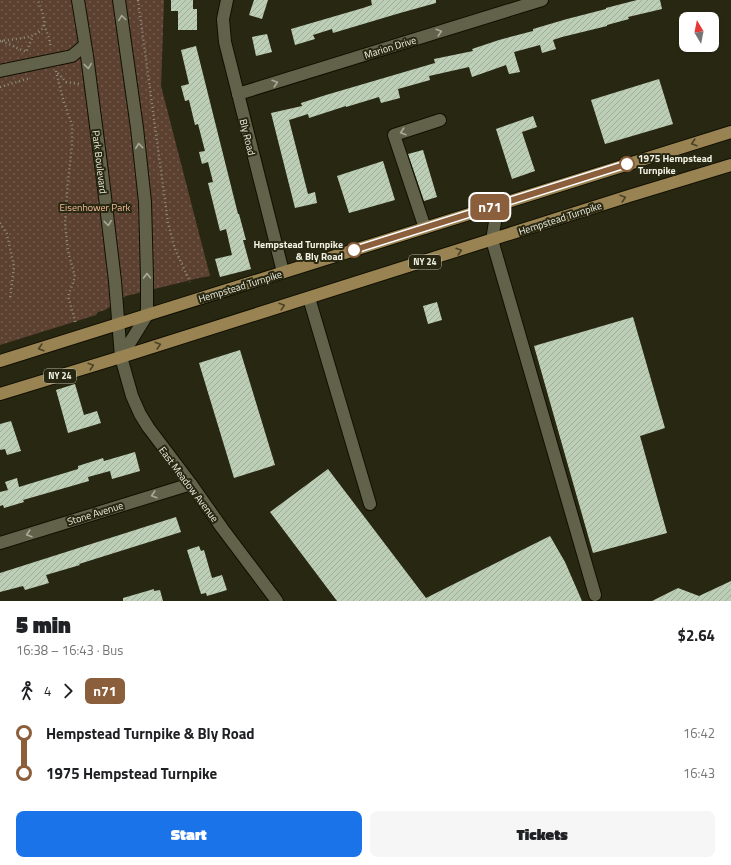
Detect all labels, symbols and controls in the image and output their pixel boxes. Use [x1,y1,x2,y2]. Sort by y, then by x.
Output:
north arrow [679,12,719,52]
map controls [679,12,719,52]
one-way arrow [118,14,127,21]
one-way arrow [436,28,443,37]
street label: Marion Drive [362,32,418,63]
one-way arrow [83,63,92,69]
one-way arrow [271,79,278,87]
street label: Bly Road [236,117,259,157]
one-way arrow [399,127,406,136]
street label: Park Boulevard [88,130,111,195]
one-way arrow [690,139,697,147]
one-way arrow [135,143,144,149]
place label: 1975 Hempstead Turnpike [638,151,712,178]
marker: 1975 Hempstead Turnpike [619,156,635,172]
line badge: n71 [467,194,513,220]
one-way arrow [619,194,626,203]
text: n71 [478,196,502,217]
street label: Hempstead Turnpike [517,198,604,239]
park label: Eisenhower Park [60,200,131,215]
one-way arrow [103,220,112,226]
place label: Hempstead Turnpike & Bly Road [253,237,343,264]
marker: Hempstead Turnpike & Bly Road [346,242,362,258]
one-way arrow [456,247,463,255]
road number: NY 24 [409,255,441,269]
street label: Hempstead Turnpike [196,267,284,306]
one-way arrow [143,273,151,279]
one-way arrow [278,303,285,311]
one-way arrow [154,342,161,350]
one-way arrow [38,343,45,352]
one-way arrow [87,362,94,371]
road number: NY 24 [44,369,76,383]
street label: East Meadow Avenue [155,443,222,525]
one-way arrow [150,490,157,499]
street label: Stone Avenue [65,498,125,529]
one-way arrow [26,529,33,538]
text: 5 min [16,608,71,642]
text: $2.64 [678,624,715,647]
text: 16:38 – 16:43 · Bus [16,640,123,660]
icon: walk [16,680,38,702]
icon: forward [57,680,79,702]
text: n71 [93,680,117,701]
text: 4 [44,681,51,701]
text: Hempstead Turnpike & Bly Road [46,722,255,745]
text: 16:42 [683,723,715,743]
text: 1975 Hempstead Turnpike [46,762,217,785]
text: 16:43 [683,763,715,783]
button: Start [16,811,362,857]
button: Tickets [370,811,715,857]

